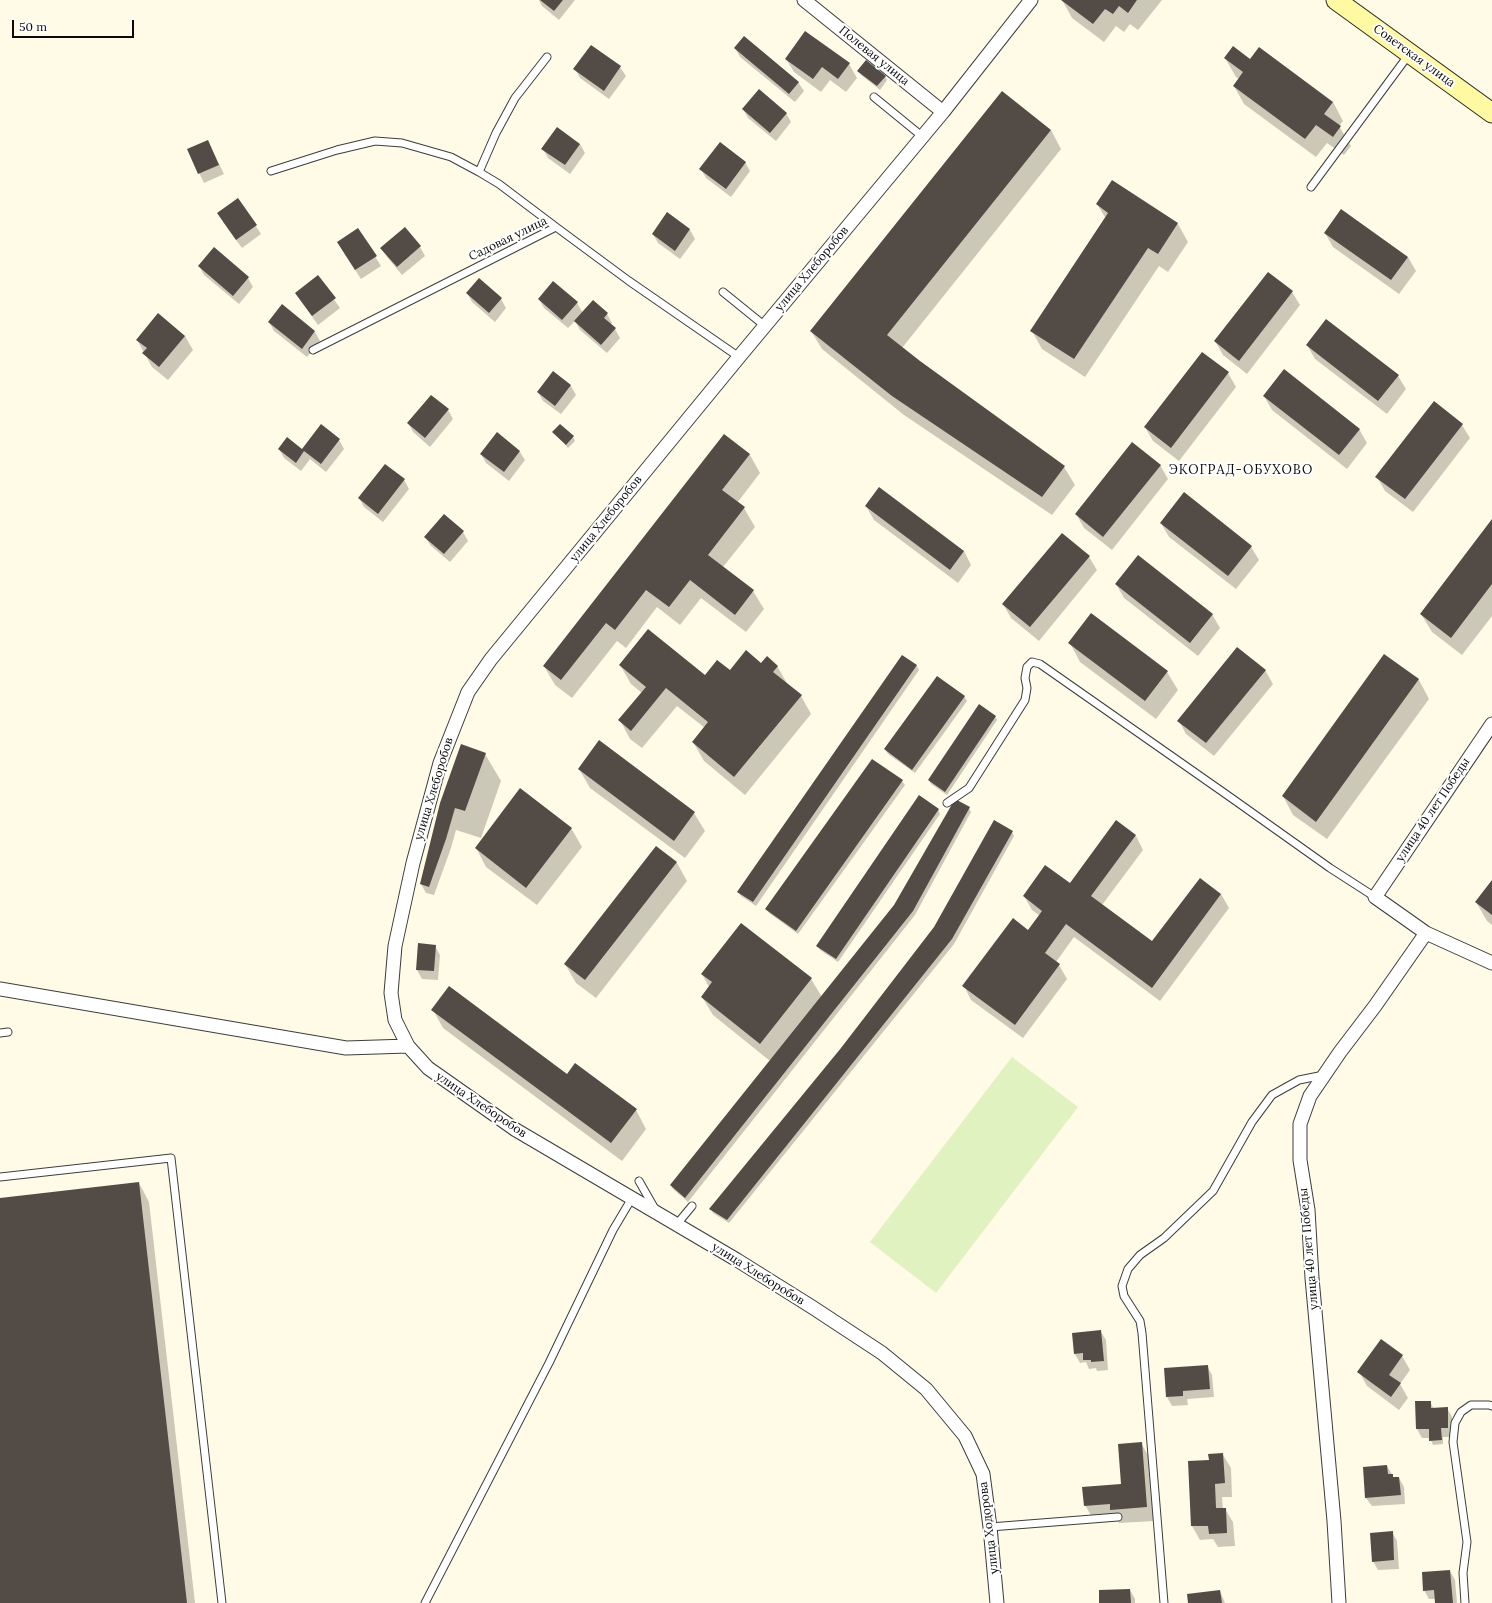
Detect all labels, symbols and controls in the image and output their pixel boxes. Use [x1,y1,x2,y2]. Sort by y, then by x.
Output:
scale bar [14,12,136,38]
text: 50 m [19,19,47,34]
street label: Советская улица [1370,22,1458,90]
street label: Полевая улица [836,23,912,89]
street label: Садовая улица [466,214,550,264]
street label: улица Хлеборобов [772,224,852,314]
district label: ЭКОГРАД-ОБУХОВО [1169,462,1313,478]
street label: улица Хлеборобов [567,473,645,565]
street label: улица Хлеборобов [412,736,456,842]
street label: улица 40 лет Победы [1393,755,1473,865]
street label: улица Хлеборобов [433,1069,529,1141]
street label: улица 40 лет Победы [1296,1187,1322,1311]
street label: улица Хлеборобов [709,1240,807,1308]
street label: улица Ходорова [976,1481,1002,1575]

